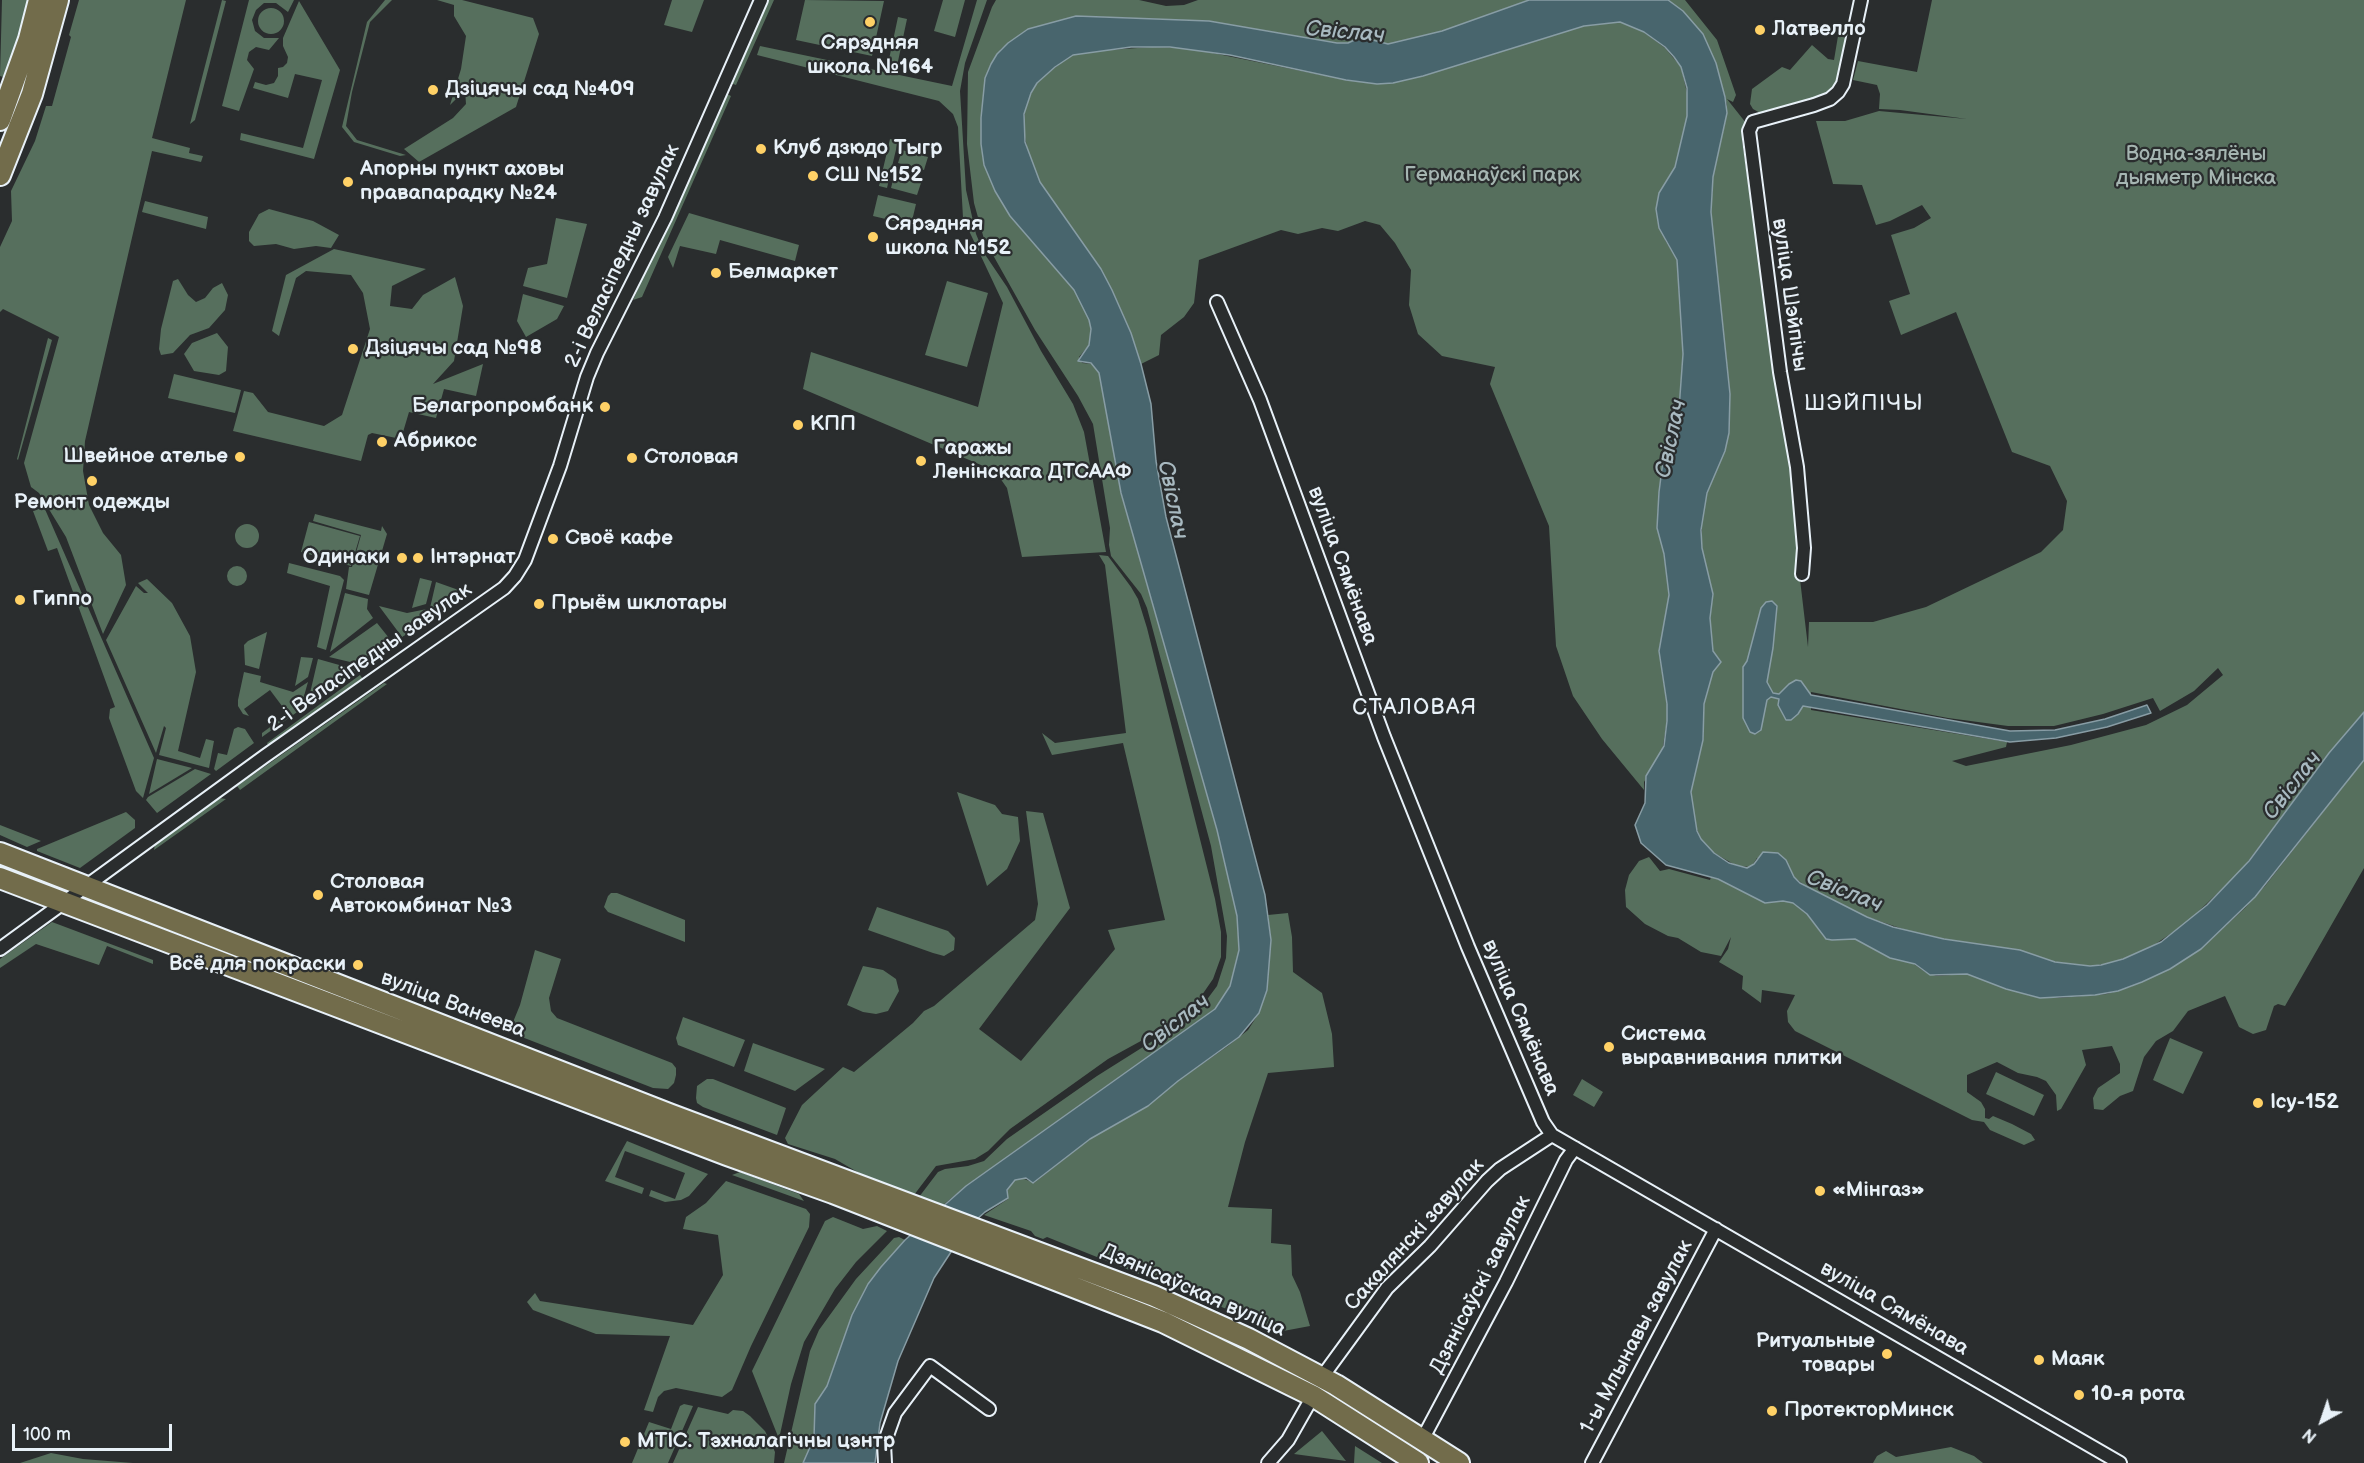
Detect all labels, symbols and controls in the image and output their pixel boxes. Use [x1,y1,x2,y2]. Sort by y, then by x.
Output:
marker: Сярэдняя школа №164 [863,15,877,29]
water label: Свіслач [1304,16,1386,50]
place label: Латвелло [1772,17,1866,43]
marker: Латвелло [1753,23,1767,37]
place label: Сярэдняя школа №164 [807,31,933,81]
place label: Дзіцячы сад №409 [445,77,635,103]
marker: Дзіцячы сад №409 [426,83,440,97]
place label: Клуб дзюдо Тыгр [773,136,943,162]
street label: 2-і Веласіпедны завулак [560,140,686,372]
marker: Клуб дзюдо Тыгр [754,142,768,156]
park label: Водна-зялёны дыяметр Мінска [2116,142,2276,192]
place label: Апорны пункт аховы правапарадку №24 [360,157,564,207]
place label: СШ №152 [825,163,923,189]
park label: Германаўскі парк [1404,163,1580,189]
marker: СШ №152 [806,169,820,183]
marker: Апорны пункт аховы правапарадку №24 [341,175,355,189]
place label: Сярэдняя школа №152 [885,212,1011,262]
street label: вуліца Шэйпічы [1766,217,1812,373]
marker: Сярэдняя школа №152 [866,230,880,244]
place label: Белмаркет [728,260,838,286]
marker: Белмаркет [709,266,723,280]
place label: Дзіцячы сад №98 [365,336,542,362]
marker: Дзіцячы сад №98 [346,342,360,356]
district label: ШЭЙПІЧЫ [1804,391,1924,417]
place label: Белагропромбанк [412,394,593,420]
water label: Свіслач [1651,397,1693,481]
marker: Белагропромбанк [598,400,612,414]
place label: КПП [810,412,856,438]
marker: КПП [791,418,805,432]
place label: Абрикос [394,429,477,455]
marker: Абрикос [375,435,389,449]
place label: Гаражы Ленінскага ДТСААФ [933,436,1131,486]
place label: Швейное ателье [63,444,228,470]
place label: Столовая [644,445,739,471]
marker: Швейное ателье [233,450,247,464]
marker: Столовая [625,451,639,465]
marker: Гаражы Ленінскага ДТСААФ [914,454,928,468]
water label: Свіслач [1151,458,1193,542]
marker: Ремонт одежды [85,474,99,488]
street label: вуліца Сямёнава [1302,483,1382,649]
place label: Ремонт одежды [14,490,170,516]
place label: Своё кафе [565,526,673,552]
marker: Своё кафе [546,532,560,546]
place label: Одинаки [303,545,390,571]
place label: Інтэрнат [430,545,515,571]
marker: Одинаки [395,551,409,565]
marker: Інтэрнат [411,551,425,565]
street label: 2-і Веласіпедны завулак [263,578,477,738]
place label: Гиппо [32,587,92,613]
place label: Прыём шклотары [551,591,727,617]
marker: Гиппо [13,593,27,607]
marker: Прыём шклотары [532,597,546,611]
district label: СТАЛОВАЯ [1352,695,1478,721]
water label: Свіслач [2258,747,2328,825]
water label: Свіслач [1802,865,1886,919]
place label: Столовая Автокомбинат №3 [330,870,512,920]
marker: Столовая Автокомбинат №3 [311,888,325,902]
street label: вуліца Сямёнава [1476,936,1564,1100]
place label: Всё для покраски [169,952,346,978]
marker: Всё для покраски [351,958,365,972]
street label: вуліца Ванеева [377,966,529,1044]
water label: Свіслач [1137,989,1215,1059]
place label: Система выравнивания плитки [1621,1022,1842,1072]
marker: Система выравнивания плитки [1602,1040,1616,1054]
place label: Ісу-152 [2270,1090,2339,1116]
marker: Ісу-152 [2251,1096,2265,1110]
street label: Сакалянскі завулак [1340,1154,1490,1316]
place label: «Мінгаз» [1832,1178,1925,1204]
marker: «Мінгаз» [1813,1184,1827,1198]
street label: Дзянісаўскі завулак [1425,1191,1537,1379]
street label: 1-ы Млынавы завулак [1575,1236,1699,1438]
street label: Дзянісаўская вуліца [1097,1239,1289,1343]
street label: вуліца Сямёнава [1815,1256,1973,1362]
place label: Ритуальные товары [1756,1329,1875,1379]
marker: Ритуальные товары [1880,1347,1894,1361]
place label: Маяк [2051,1347,2104,1373]
marker: Маяк [2032,1353,2046,1367]
place label: 10-я рота [2091,1382,2185,1408]
marker: 10-я рота [2072,1388,2086,1402]
north arrow [2292,1391,2352,1451]
place label: ПротекторМинск [1784,1398,1954,1424]
marker: ПротекторМинск [1765,1404,1779,1418]
scale bar [15,1412,176,1450]
text: 100 m [23,1424,71,1445]
text: N [2299,1424,2321,1446]
place label: МТІС. Тэхналагічны цэнтр [637,1429,895,1455]
marker: МТІС. Тэхналагічны цэнтр [618,1435,632,1449]

